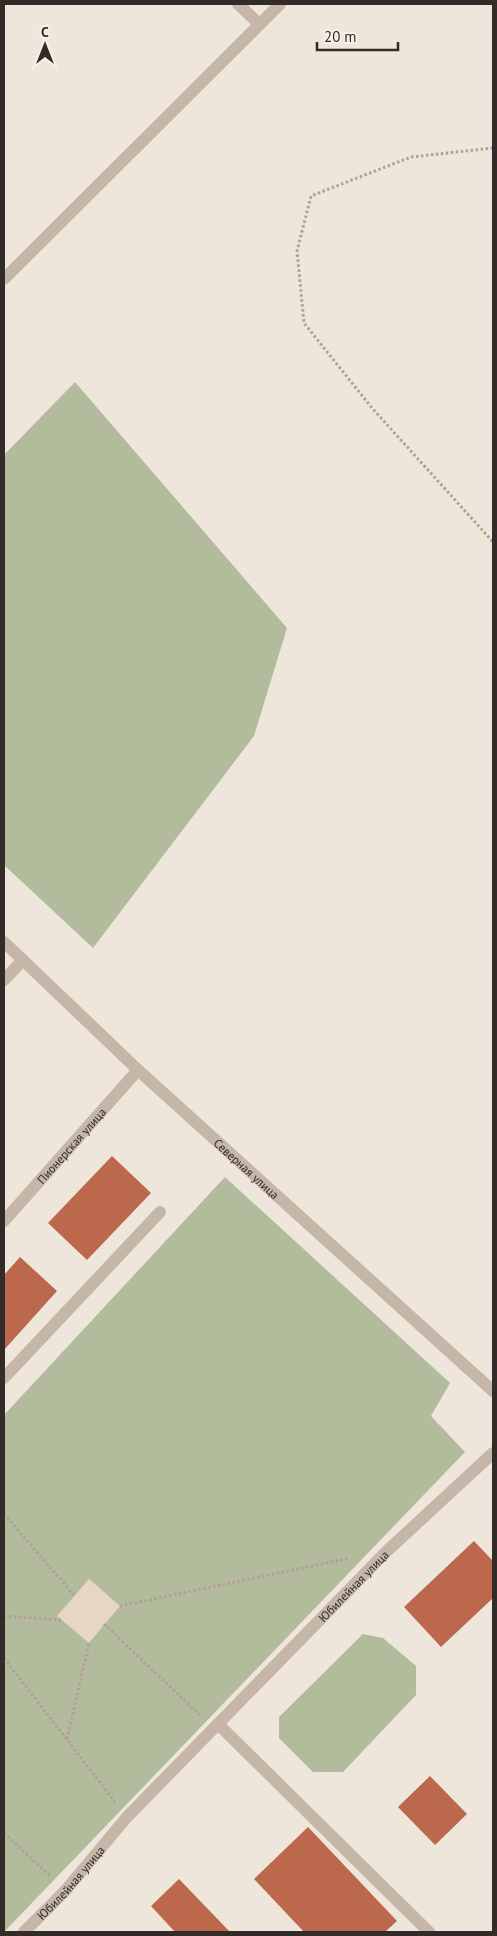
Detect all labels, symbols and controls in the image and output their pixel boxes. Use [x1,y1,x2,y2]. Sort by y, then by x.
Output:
north arrow [20,20,70,70]
scale bar [317,20,398,52]
text: С [41,23,49,41]
text: 20 m [324,27,357,46]
street label: Пионерская улица [33,1104,109,1187]
street label: Северная улица [211,1135,283,1202]
street label: Юбилейная улица [315,1547,391,1625]
street label: Юбилейная улица [33,1842,108,1923]

